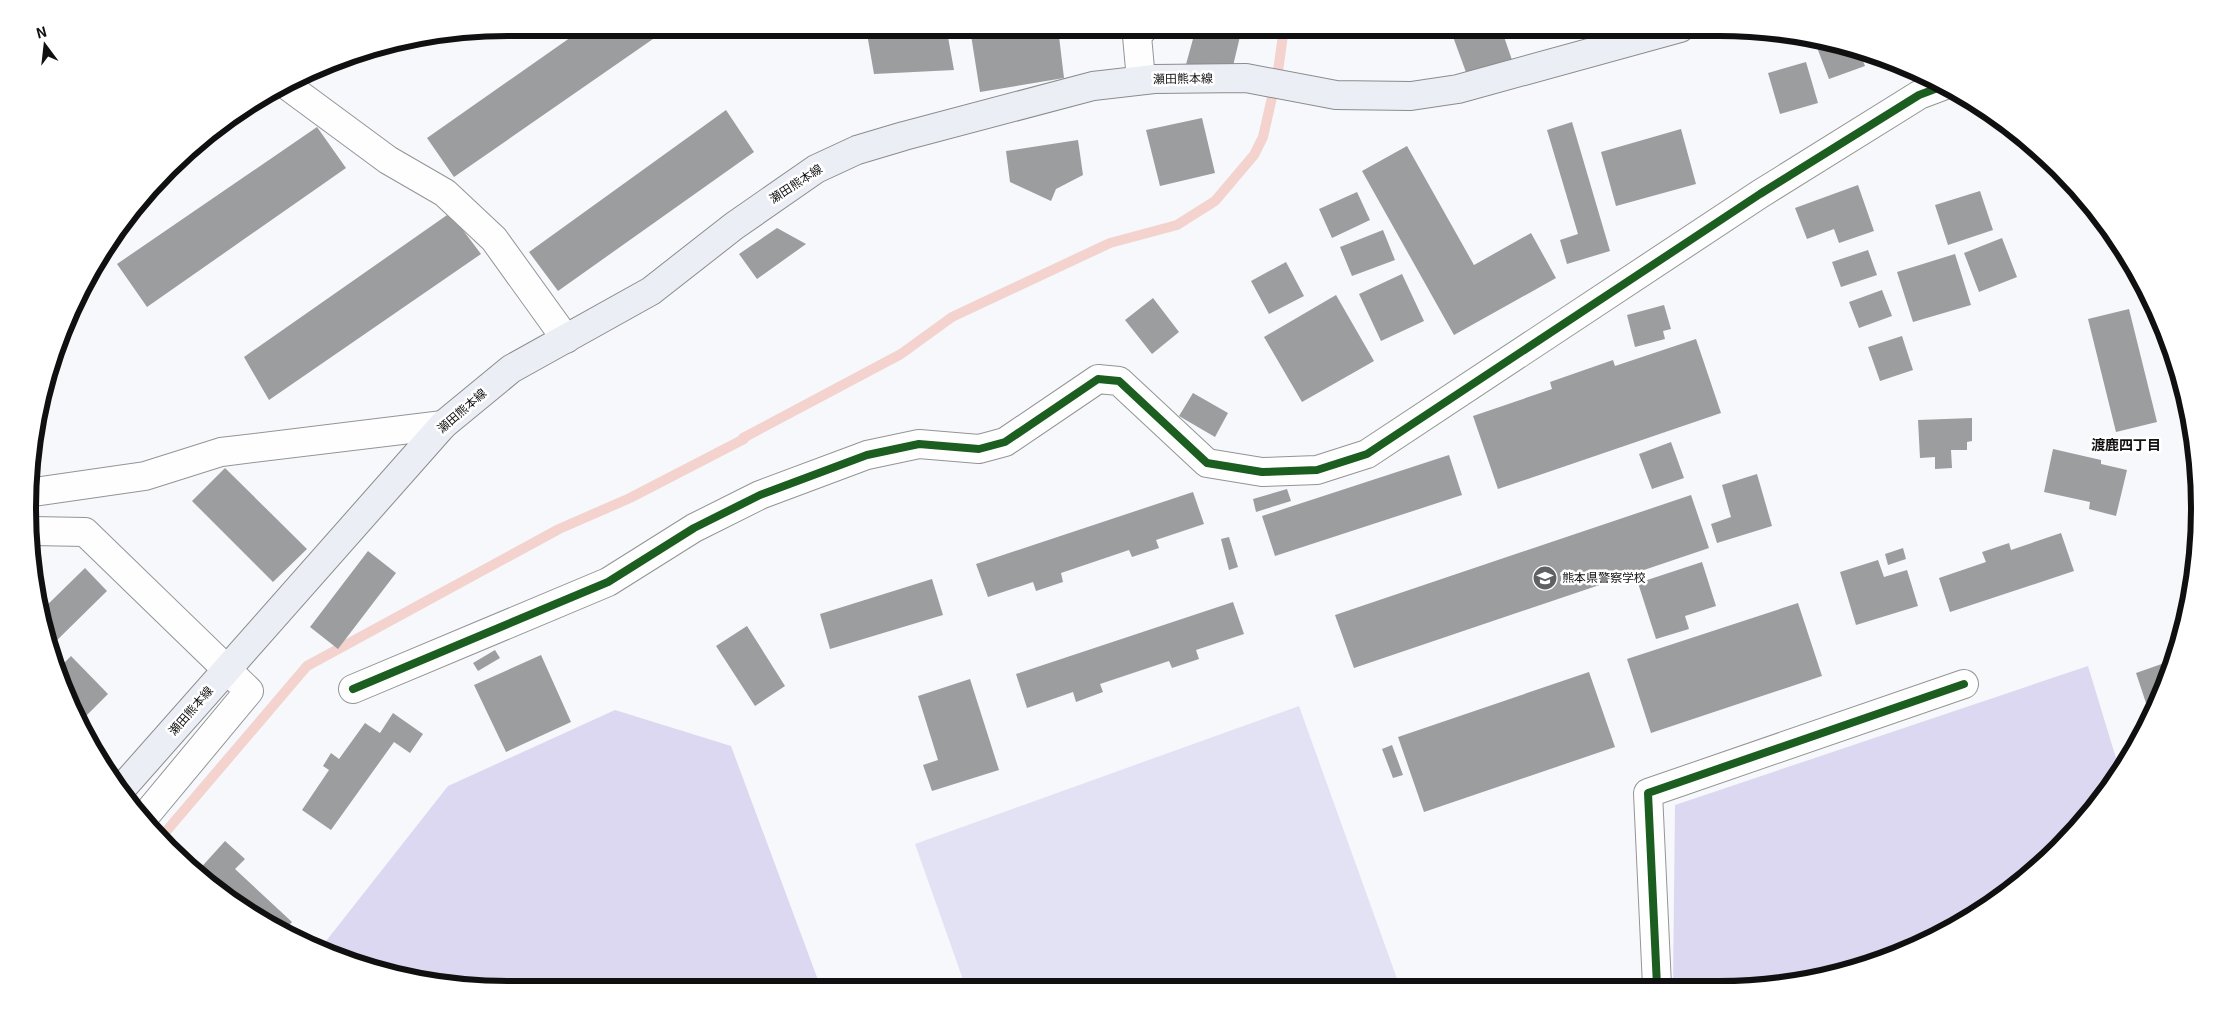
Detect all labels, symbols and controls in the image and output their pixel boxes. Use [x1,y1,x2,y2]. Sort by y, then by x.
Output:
north arrow [20,20,70,70]
text: N [34,20,49,42]
street label: 瀬田熊本線 [1153,68,1213,87]
street label: 瀬田熊本線 [765,159,825,206]
street label: 瀬田熊本線 [433,384,489,436]
district label: 渡鹿四丁目 [2091,434,2161,454]
school or university icon: 熊本県警察学校 [1532,565,1558,591]
place label: 熊本県警察学校 [1562,568,1646,585]
street label: 瀬田熊本線 [164,682,216,738]

